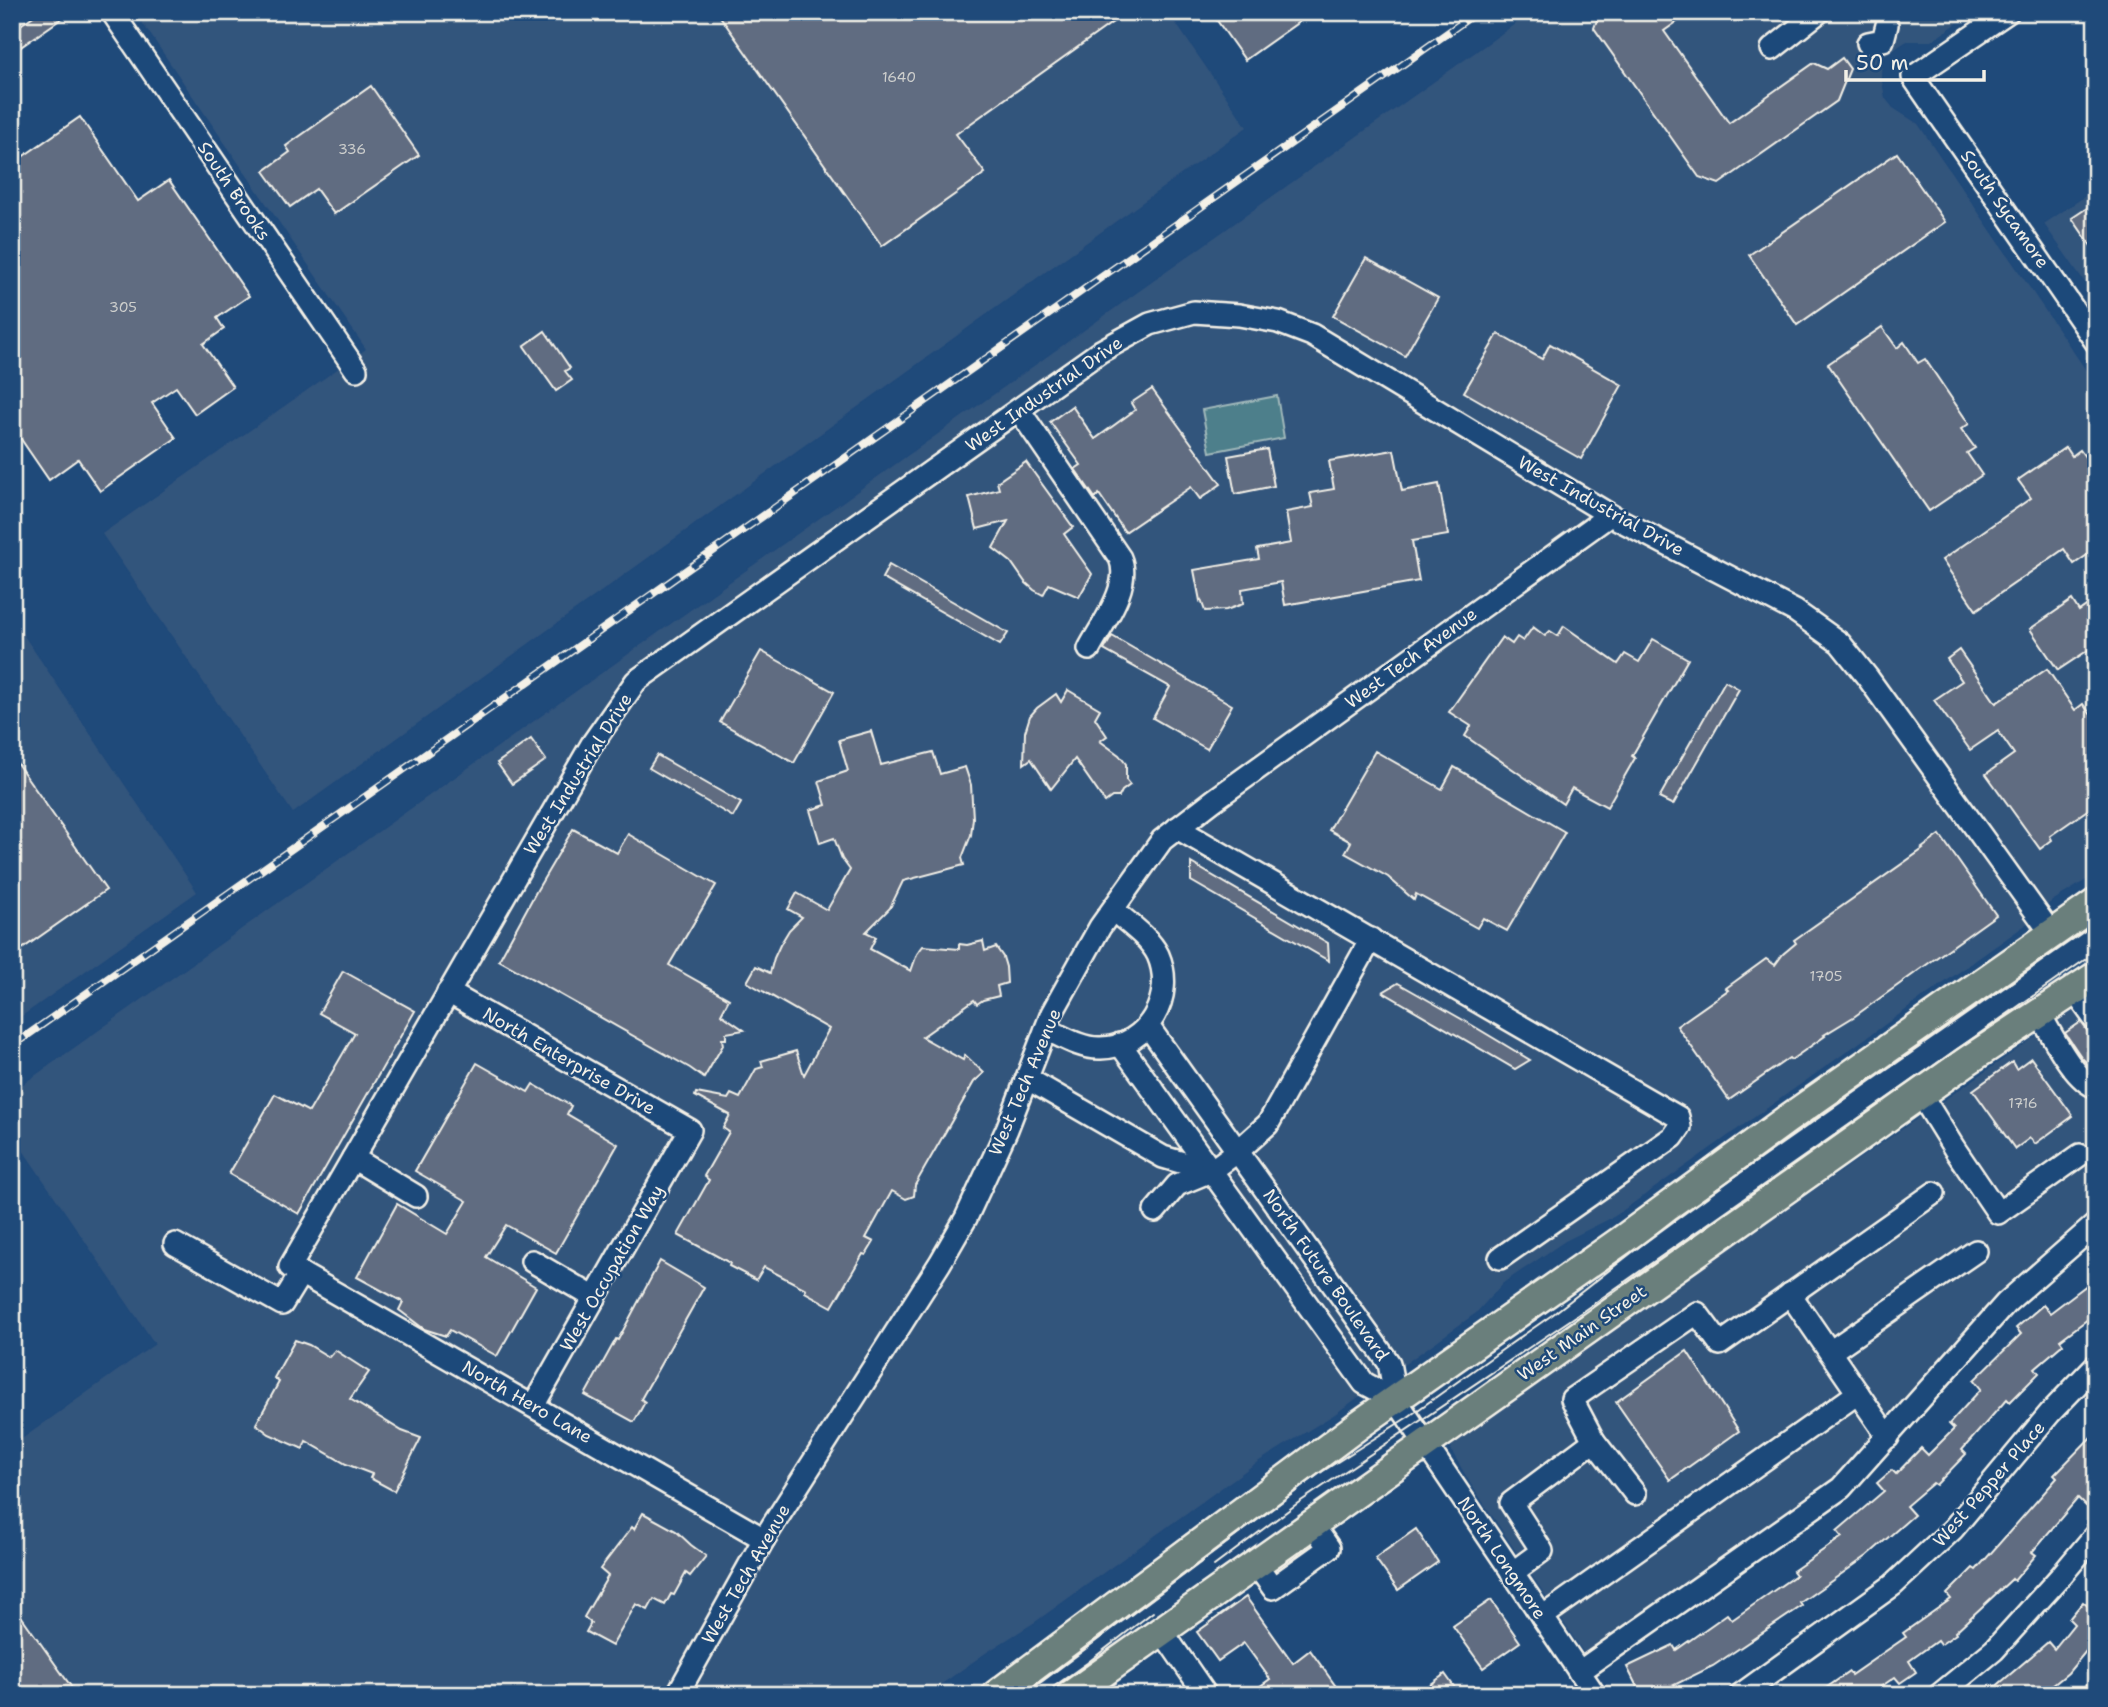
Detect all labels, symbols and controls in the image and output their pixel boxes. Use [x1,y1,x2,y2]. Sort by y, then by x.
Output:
scale bar [1846,38,1984,82]
text: 50 m [1856,49,1909,77]
house number: 1640 [882,68,916,86]
street label: South Brooks [192,137,276,245]
house number: 336 [338,140,366,158]
street label: South Sycamore [1955,145,2055,273]
house number: 305 [109,298,137,316]
street label: West Industrial Drive [961,331,1127,457]
street label: West Industrial Drive [1514,450,1688,562]
street label: West Tech Avenue [1340,602,1482,714]
street label: West Industrial Drive [518,688,638,860]
house number: 1705 [1810,967,1842,985]
street label: North Enterprise Drive [478,1002,660,1120]
street label: West Tech Avenue [983,1005,1067,1159]
house number: 1716 [2008,1094,2038,1112]
street label: West Occupation Way [554,1180,670,1356]
street label: North Future Boulevard [1257,1184,1395,1366]
street label: West Main Street [1513,1279,1651,1387]
street label: North Hero Lane [458,1355,596,1449]
street label: West Pepper Place [1928,1416,2050,1552]
street label: North Longmore [1452,1492,1552,1624]
street label: West Tech Avenue [696,1500,796,1648]

